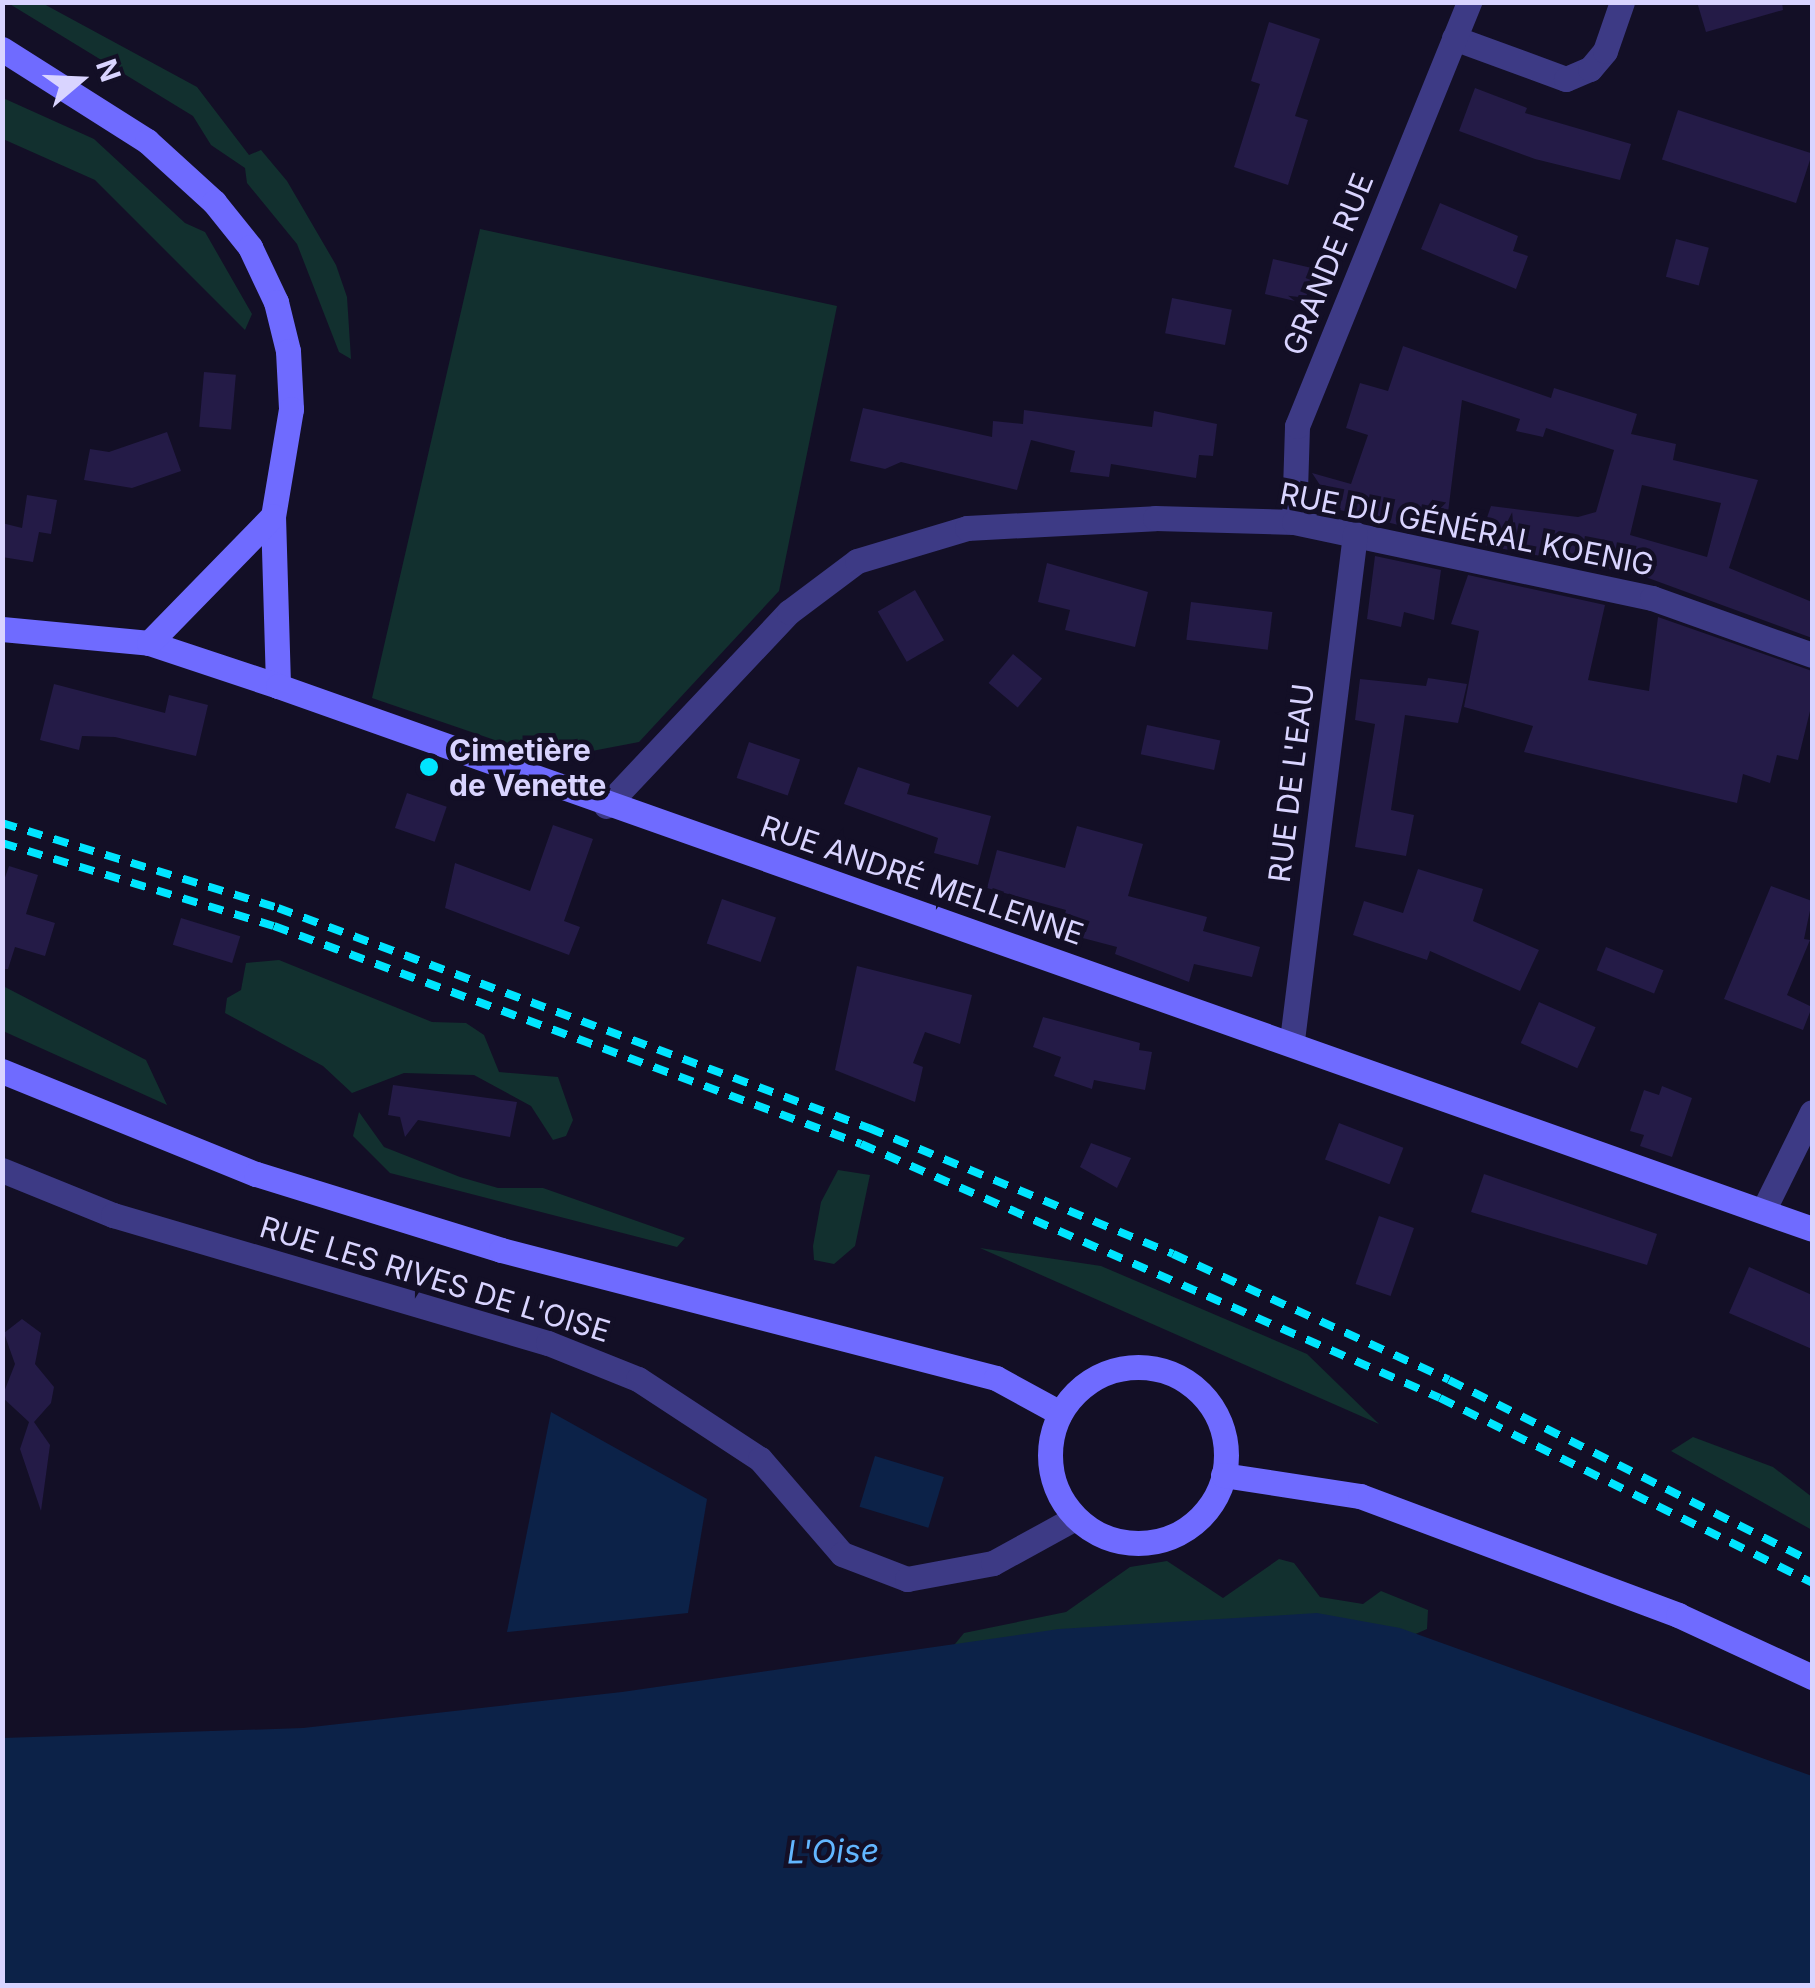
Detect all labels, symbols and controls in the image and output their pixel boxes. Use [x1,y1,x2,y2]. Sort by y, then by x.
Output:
north arrow [30,30,130,130]
text: N [89,55,128,86]
street label: GRANDE RUE [1275,168,1381,360]
street label: RUE DU GÉNÉRAL KOENIG [1277,475,1657,583]
street label: RUE DE L'EAU [1261,682,1321,884]
place label: Cimetière de Venette [449,732,606,802]
marker: Cimetière de Venette [418,756,440,778]
street label: RUE ANDRÉ MELLENNE [756,808,1088,952]
street label: RUE LES RIVES DE L'OISE [256,1209,614,1349]
water label: L'Oise [787,1832,879,1872]

